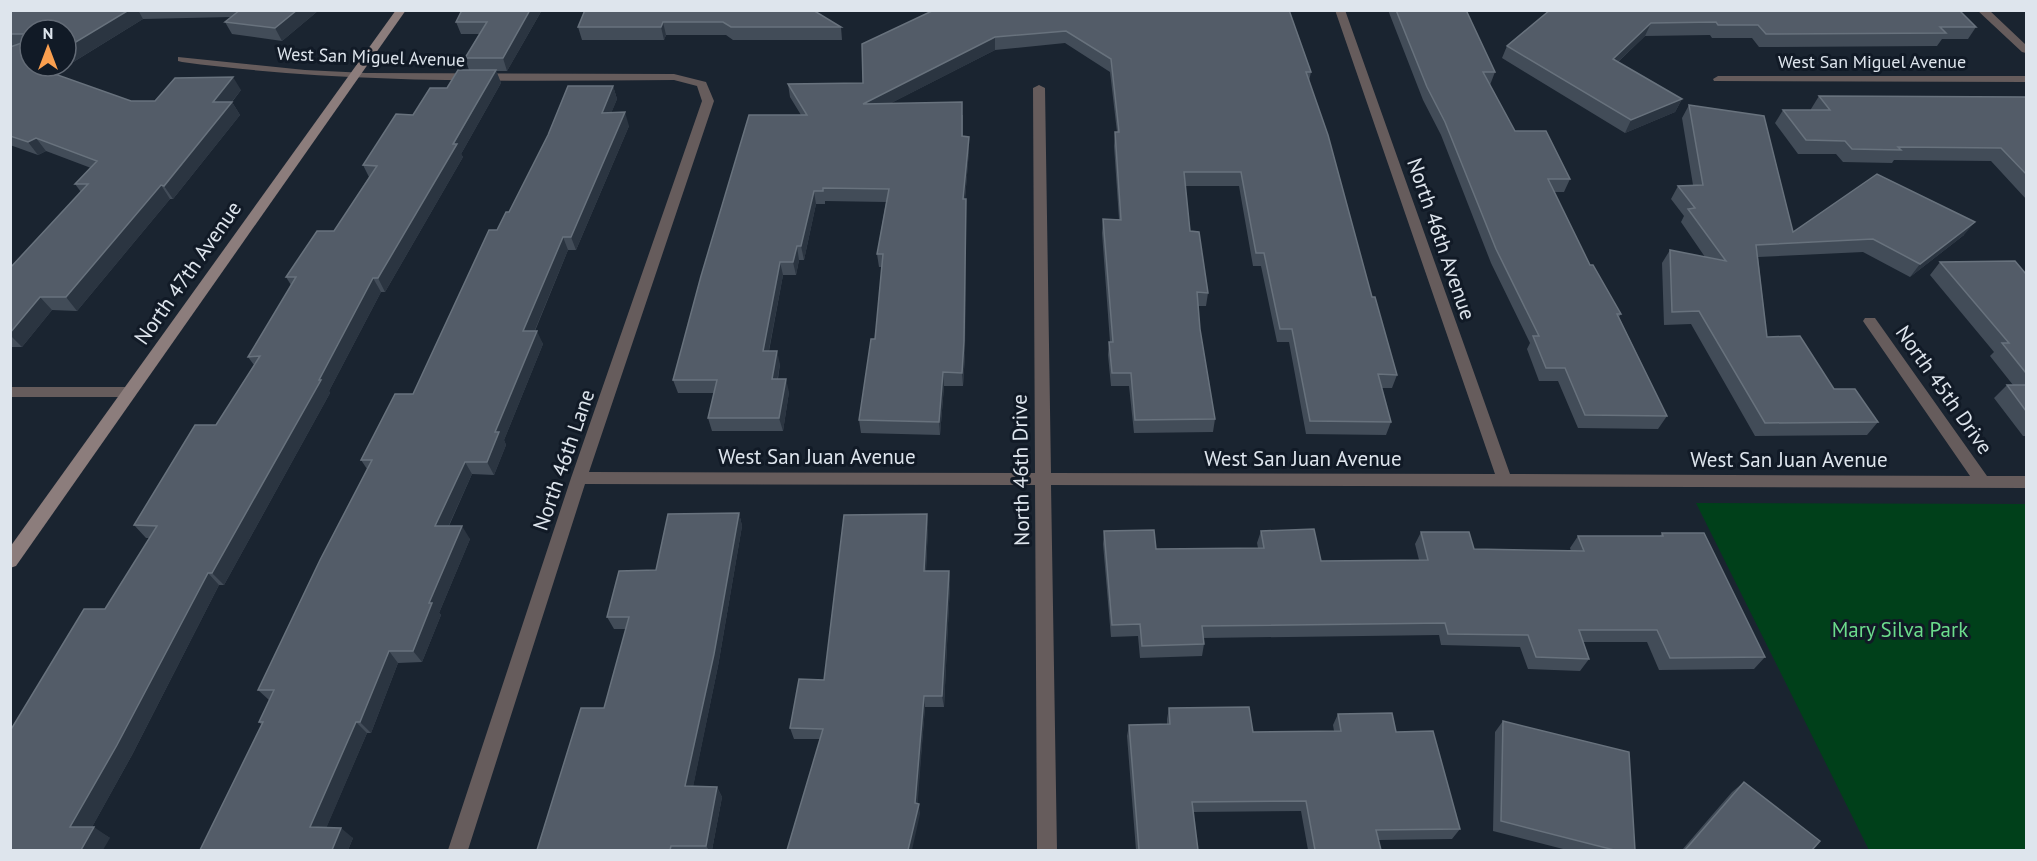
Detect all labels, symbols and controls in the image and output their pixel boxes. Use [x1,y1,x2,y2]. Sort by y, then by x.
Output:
north arrow [18,18,78,78]
text: N [43,23,53,43]
street label: West San Miguel Avenue [277,42,465,71]
street label: West San Miguel Avenue [1778,50,1966,73]
street label: North 46th Avenue [1401,154,1482,323]
street label: North 47th Avenue [128,196,247,350]
street label: North 45th Drive [1890,320,1999,460]
street label: North 46th Lane [527,386,600,534]
street label: North 46th Drive [1006,394,1035,546]
street label: West San Juan Avenue [718,443,916,470]
street label: West San Juan Avenue [1204,445,1402,472]
street label: West San Juan Avenue [1690,446,1888,473]
park label: Mary Silva Park [1832,616,1968,643]

